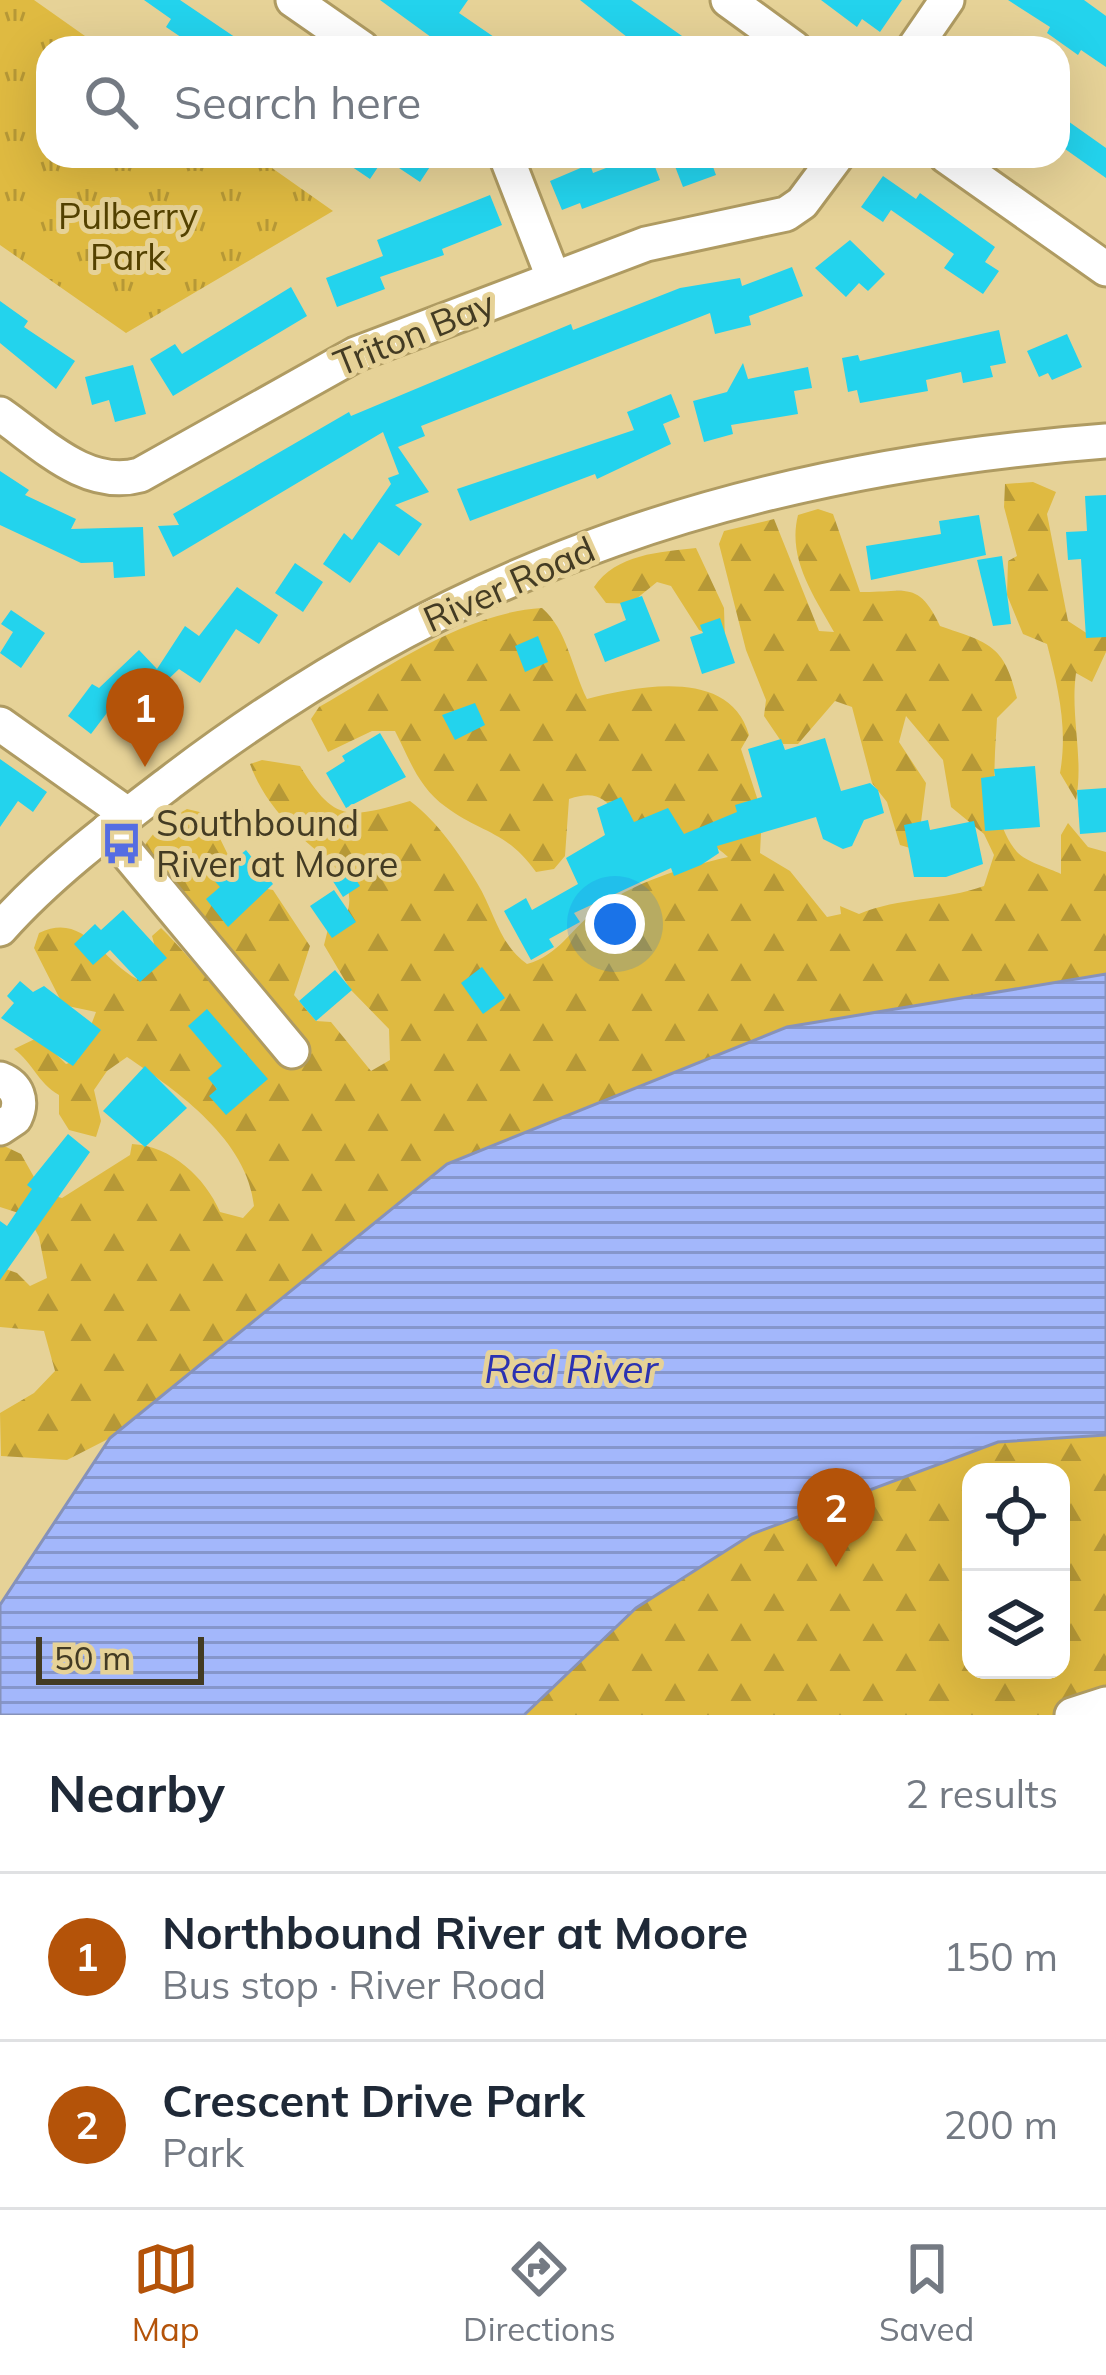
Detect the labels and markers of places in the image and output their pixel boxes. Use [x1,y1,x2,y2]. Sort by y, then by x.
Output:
pin: 1 [106,668,184,767]
place label: Southbound River at Moore [156,800,398,886]
bus stop icon: Southbound River at Moore [99,821,145,867]
pin: 2 [797,1468,875,1567]

